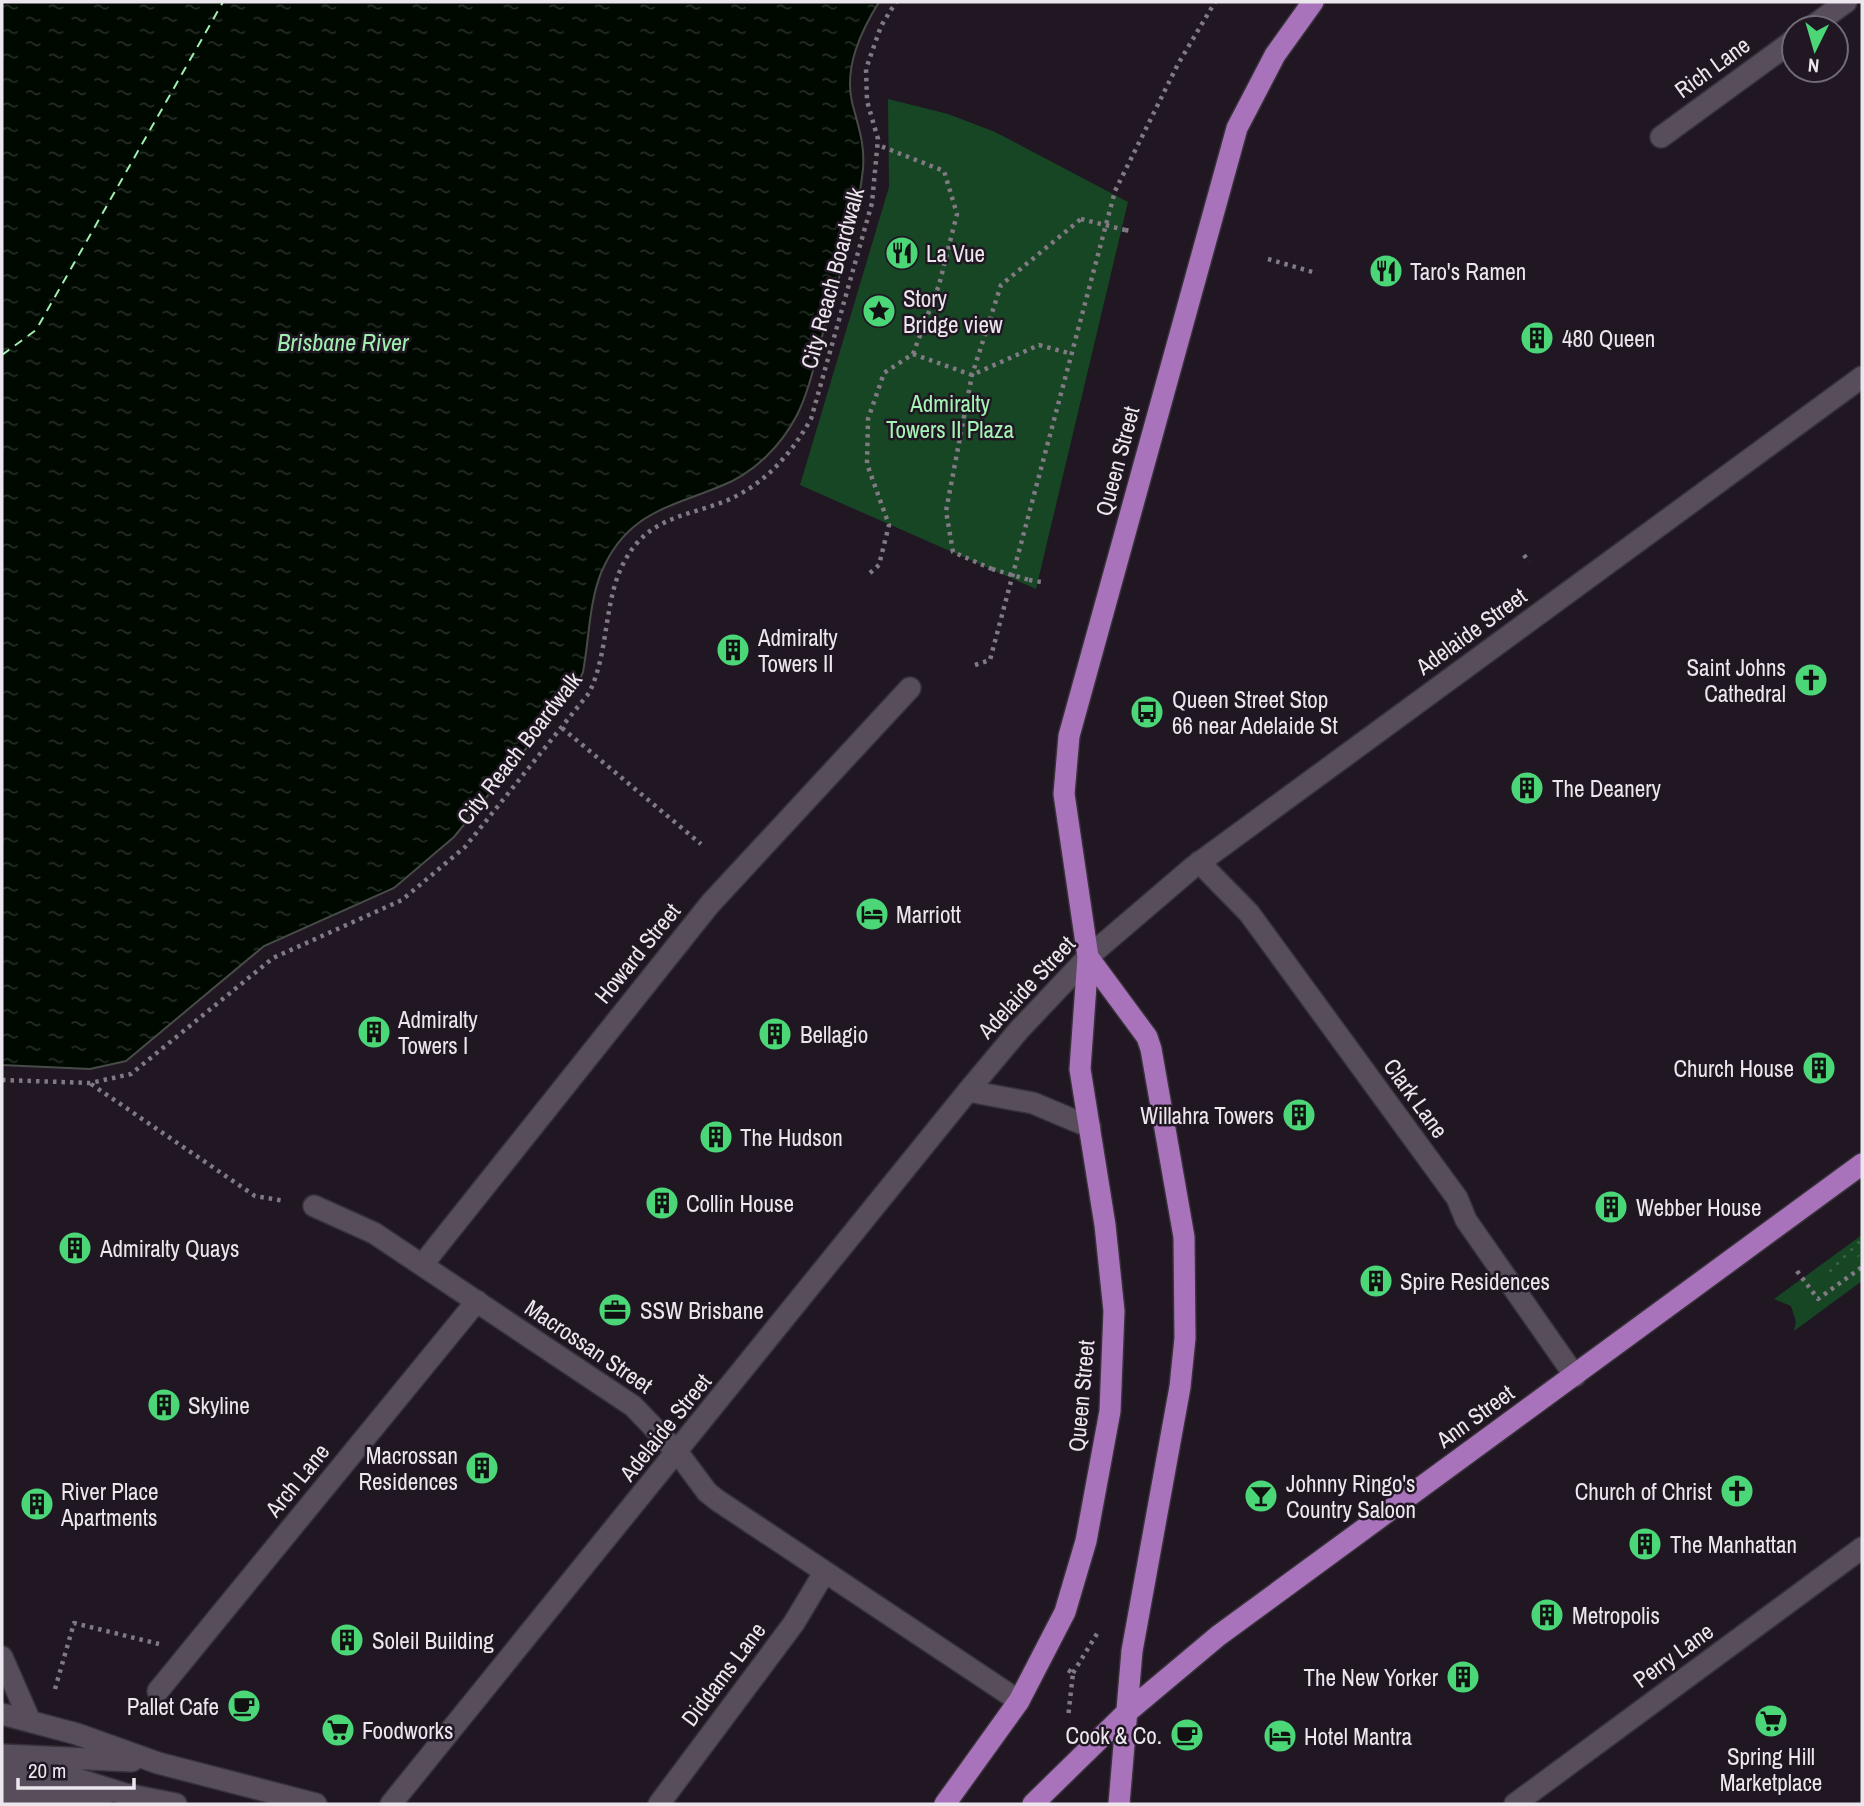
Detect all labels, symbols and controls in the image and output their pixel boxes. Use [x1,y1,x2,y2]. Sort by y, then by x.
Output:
north arrow [1780,14,1850,84]
street label: Rich Lane [1668,29,1756,105]
text: N [1807,52,1820,79]
street label: City Reach Boardwalk [793,183,871,372]
restaurant icon: La Vue [883,234,921,272]
place label: La Vue [926,238,985,269]
restaurant icon: Taro's Ramen [1367,252,1405,290]
place label: Taro's Ramen [1410,256,1526,287]
place label: Story Bridge view [903,283,1003,340]
place icon: Story Bridge view [860,292,898,330]
building icon: 480 Queen [1518,319,1556,357]
place label: 480 Queen [1562,323,1655,354]
water label: Brisbane River [277,326,410,358]
park label: Admiralty Towers II Plaza [886,388,1014,445]
street label: Queen Street [1088,403,1146,519]
street label: Adelaide Street [1408,580,1533,682]
place label: Admiralty Towers II [757,622,838,679]
building icon: Admiralty Towers II [714,631,752,669]
place label: Saint Johns Cathedral [1686,652,1786,709]
church icon: Saint Johns Cathedral [1792,661,1830,699]
street label: City Reach Boardwalk [449,664,589,831]
place label: Queen Street Stop 66 near Adelaide St [1172,684,1338,741]
bus stop icon: Queen Street Stop 66 near Adelaide St [1128,693,1166,731]
building icon: The Deanery [1508,769,1546,807]
place label: The Deanery [1552,773,1662,804]
hotel icon: Marriott [853,895,891,933]
street label: Howard Street [587,896,687,1010]
place label: Marriott [896,899,961,930]
street label: Adelaide Street [970,929,1082,1046]
place label: Admiralty Towers I [397,1004,478,1061]
building icon: Admiralty Towers I [355,1013,393,1051]
building icon: Bellagio [756,1015,794,1053]
place label: Bellagio [800,1019,868,1050]
building icon: Church House [1800,1049,1838,1087]
street label: Clark Lane [1377,1052,1455,1144]
place label: Church House [1673,1053,1794,1084]
building icon: Willahra Towers [1280,1096,1318,1134]
place label: Willahra Towers [1140,1100,1274,1131]
building icon: The Hudson [697,1118,735,1156]
place label: The Hudson [740,1122,843,1153]
building icon: Collin House [643,1184,681,1222]
place label: Collin House [686,1188,794,1219]
building icon: Webber House [1592,1188,1630,1226]
place label: Webber House [1636,1192,1761,1223]
building icon: Admiralty Quays [56,1229,94,1267]
place label: Admiralty Quays [99,1233,239,1264]
building icon: Spire Residences [1357,1262,1395,1300]
place label: Spire Residences [1400,1266,1550,1297]
office icon: SSW Brisbane [596,1291,634,1329]
street label: Macrossan Street [519,1292,659,1400]
place label: SSW Brisbane [640,1295,764,1326]
street label: Queen Street [1061,1339,1101,1453]
street label: Adelaide Street [611,1367,718,1488]
street label: Ann Street [1429,1377,1520,1455]
building icon: Skyline [145,1386,183,1424]
place label: Skyline [188,1390,250,1421]
street label: Arch Lane [257,1437,336,1524]
place label: Macrossan Residences [358,1440,458,1497]
building icon: Macrossan Residences [463,1449,501,1487]
place label: Johnny Ringo's Country Saloon [1286,1468,1416,1525]
church icon: Church of Christ [1718,1472,1756,1510]
place label: River Place Apartments [60,1476,158,1533]
place label: Church of Christ [1575,1476,1712,1507]
bar icon: Johnny Ringo's Country Saloon [1242,1477,1280,1515]
building icon: River Place Apartments [18,1485,56,1523]
building icon: The Manhattan [1626,1525,1664,1563]
place label: The Manhattan [1670,1529,1797,1560]
building icon: Metropolis [1528,1596,1566,1634]
place label: Metropolis [1572,1600,1660,1631]
street label: Perry Lane [1627,1615,1719,1695]
street label: Diddams Lane [674,1616,772,1732]
building icon: Soleil Building [328,1621,366,1659]
place label: Soleil Building [372,1625,494,1656]
building icon: The New Yorker [1444,1658,1482,1696]
place label: The New Yorker [1304,1662,1439,1693]
cafe icon: Pallet Cafe [225,1687,263,1725]
place label: Pallet Cafe [127,1691,219,1722]
supermarket icon: Spring Hill Marketplace [1752,1702,1790,1740]
supermarket icon: Foodworks [319,1711,357,1749]
place label: Foodworks [362,1715,453,1746]
cafe icon: Cook & Co. [1168,1716,1206,1754]
hotel icon: Hotel Mantra [1261,1717,1299,1755]
place label: Cook & Co. [1066,1720,1162,1751]
place label: Hotel Mantra [1304,1721,1412,1752]
place label: Spring Hill Marketplace [1720,1741,1822,1798]
scale bar [18,1746,133,1790]
text: 20 m [28,1756,66,1785]

